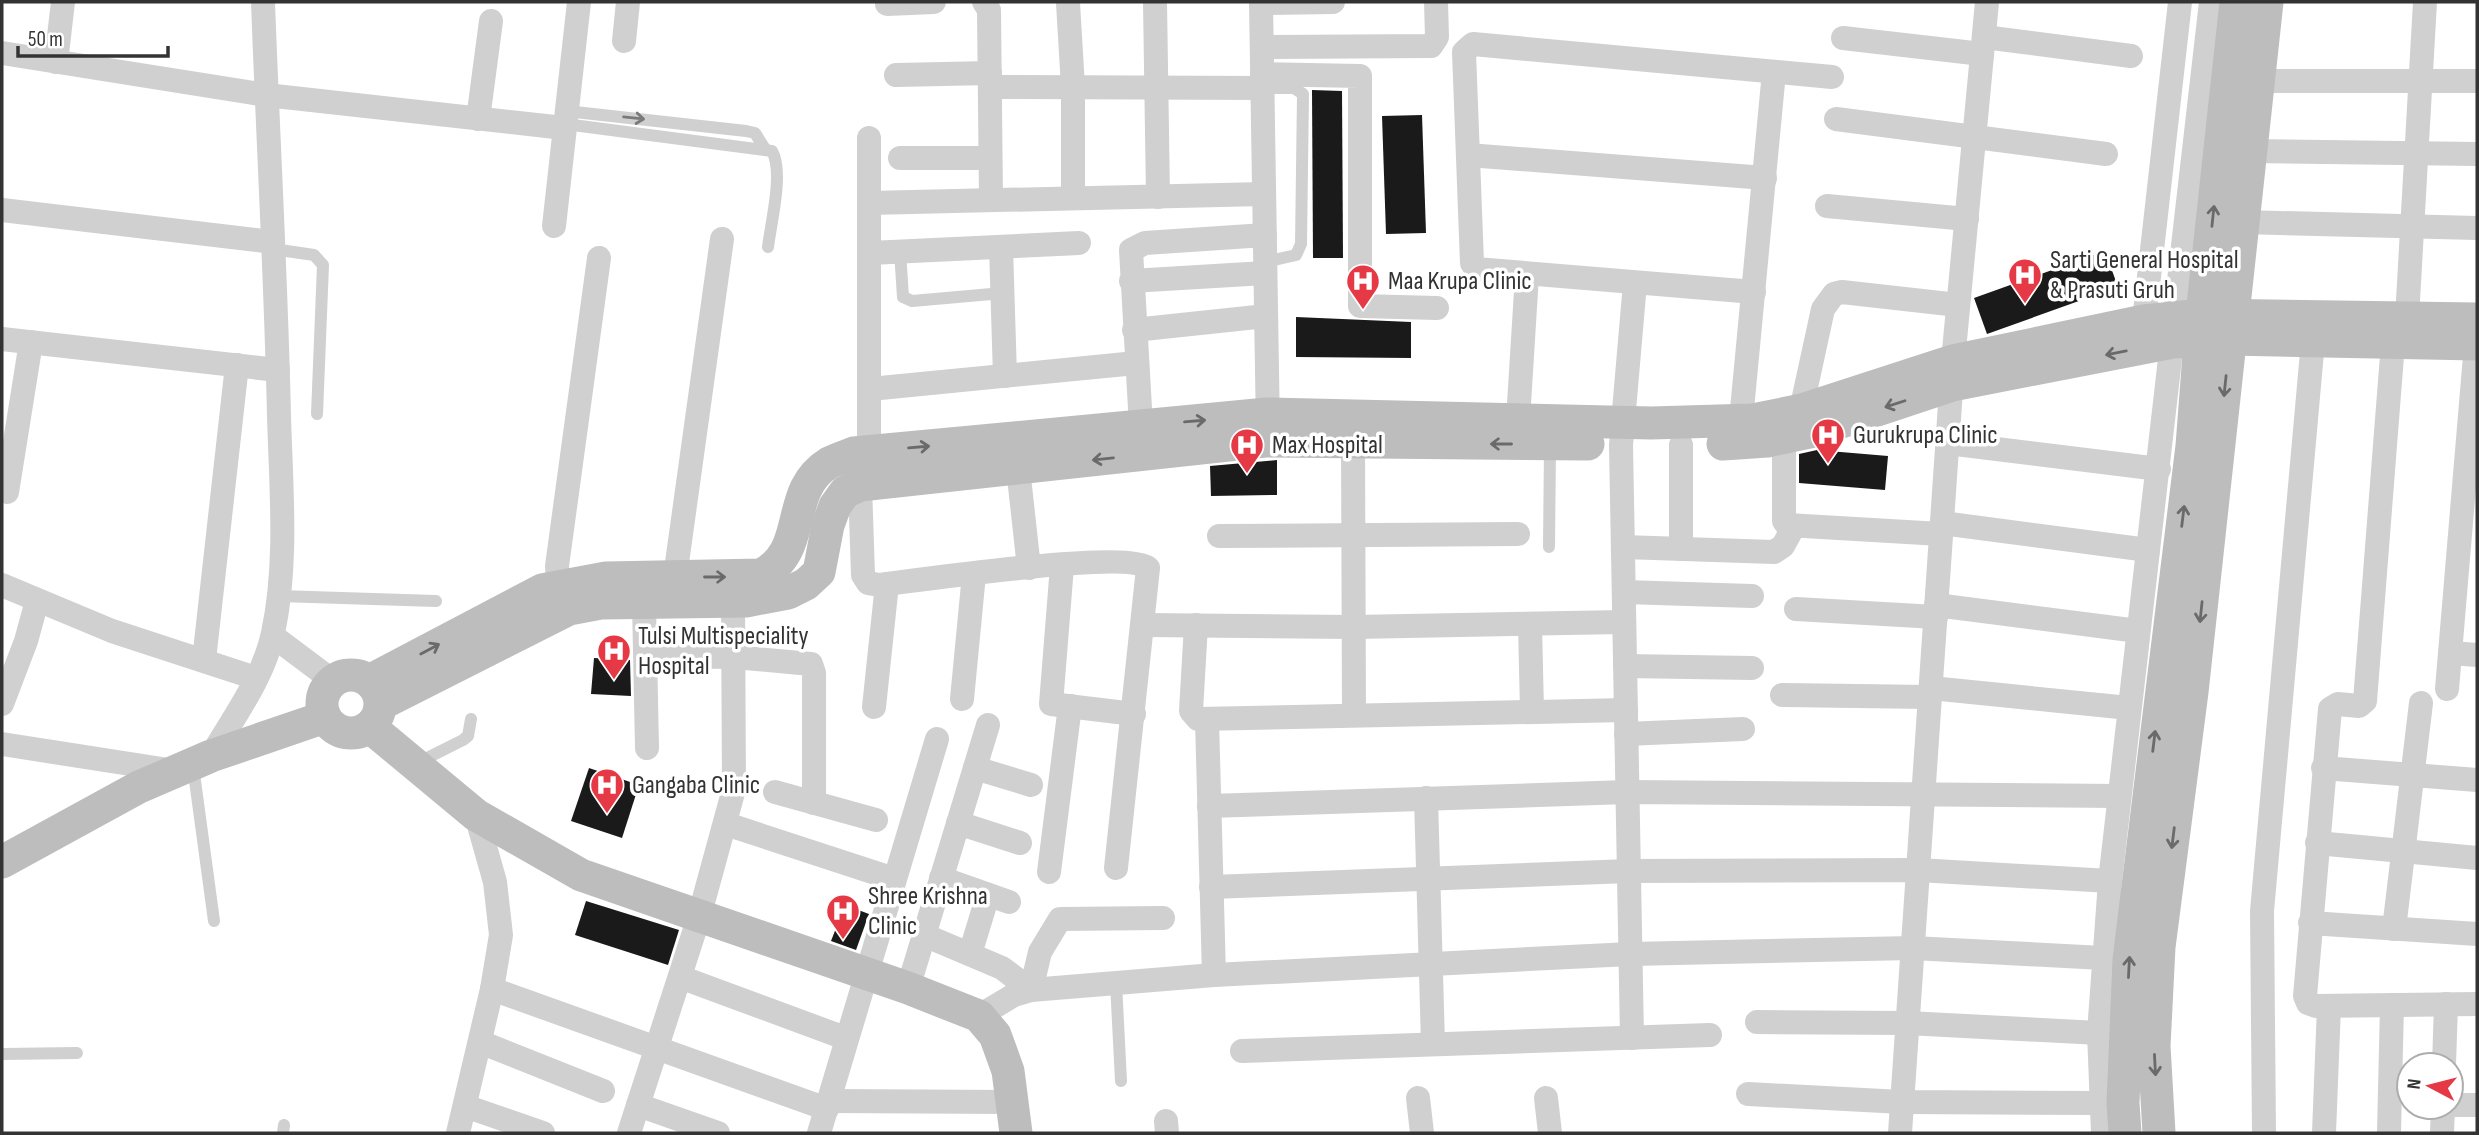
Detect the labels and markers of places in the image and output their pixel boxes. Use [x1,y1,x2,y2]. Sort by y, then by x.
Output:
place label: Sarti General Hospital & Prasuti Gruh [2050,245,2238,306]
hospital icon: Sarti General Hospital & Prasuti Gruh [2006,256,2044,305]
hospital icon: Maa Krupa Clinic [1344,262,1382,311]
place label: Maa Krupa Clinic [1388,266,1532,297]
hospital icon: Gurukrupa Clinic [1809,416,1847,465]
place label: Gurukrupa Clinic [1853,420,1998,451]
hospital icon: Max Hospital [1228,426,1266,475]
place label: Max Hospital [1272,430,1383,461]
place label: Tulsi Multispeciality Hospital [638,621,809,682]
hospital icon: Tulsi Multispeciality Hospital [595,632,633,681]
hospital icon: Gangaba Clinic [588,766,626,815]
place label: Gangaba Clinic [632,770,760,801]
place label: Shree Krishna Clinic [868,881,988,942]
hospital icon: Shree Krishna Clinic [824,892,862,941]

